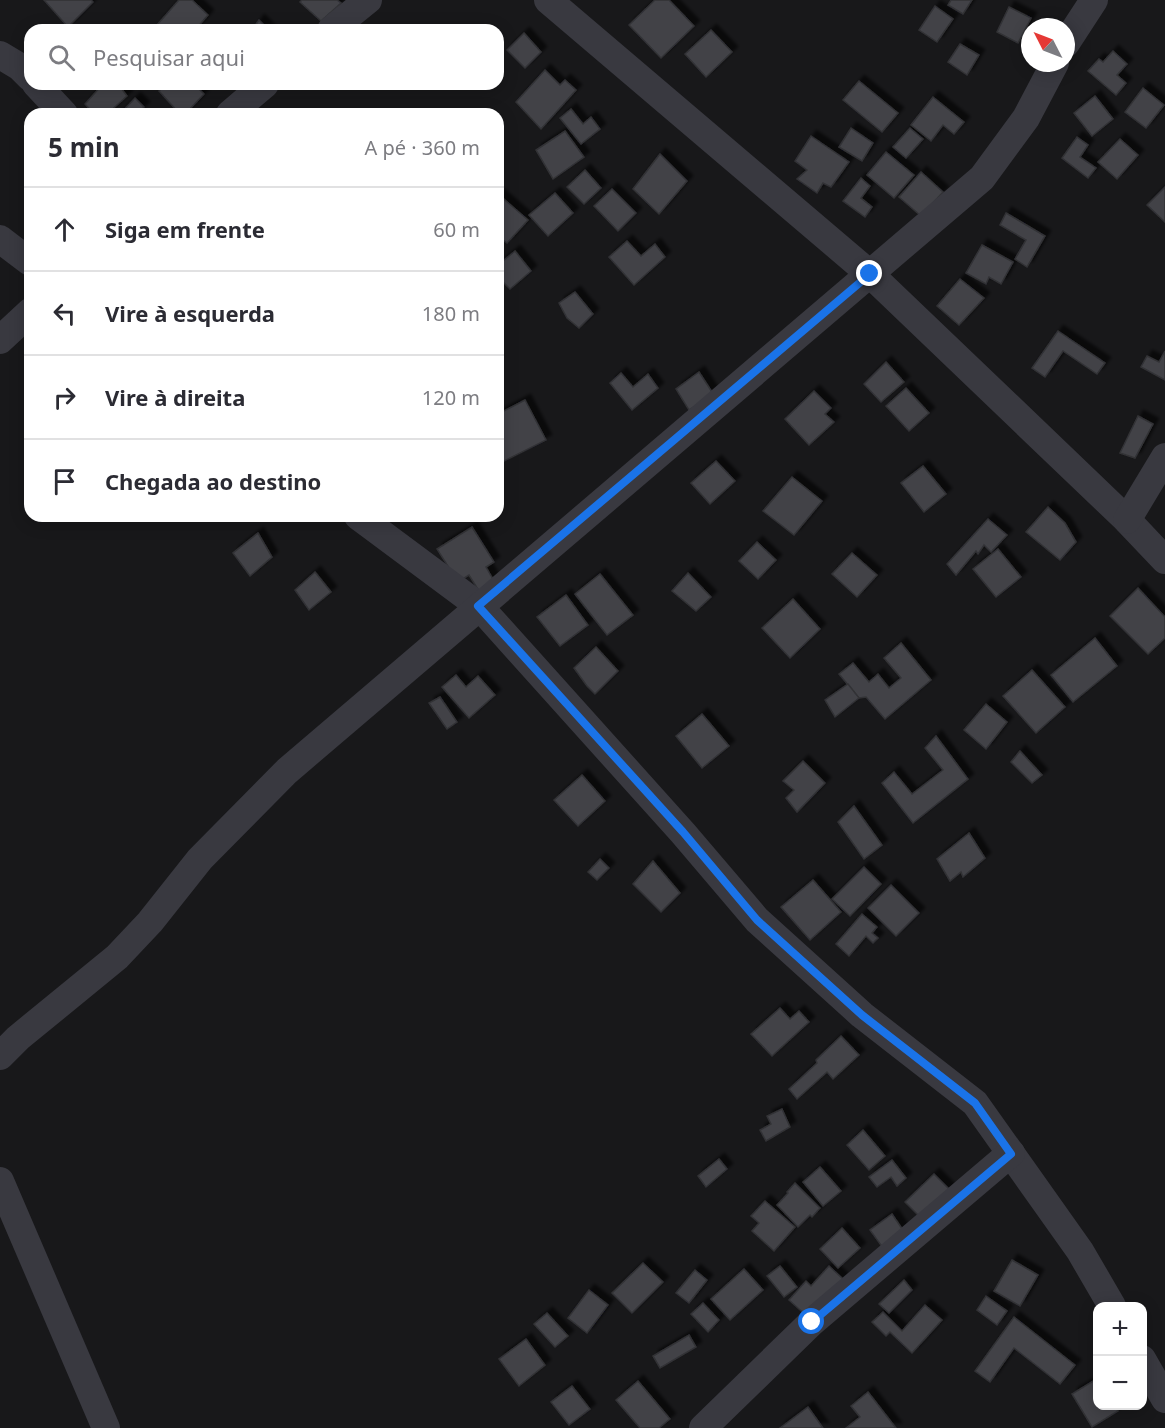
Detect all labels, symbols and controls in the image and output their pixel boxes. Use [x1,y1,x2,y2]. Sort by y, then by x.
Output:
north arrow [1021,18,1075,72]
search box [24,24,504,90]
icon: search [45,41,78,74]
text: Pesquisar aqui [93,42,245,72]
text: 5 min [48,129,120,165]
text: A pé · 360 m [364,134,480,161]
icon: ahead [48,213,81,246]
text: Siga em frente [105,214,265,244]
text: 60 m [433,216,480,243]
route end [856,260,882,286]
icon: left [48,297,81,330]
text: Vire à esquerda [105,298,275,328]
text: 180 m [422,300,480,327]
icon: right [48,381,81,414]
text: Vire à direita [105,382,245,412]
text: 120 m [422,384,480,411]
icon: arrive [48,465,81,498]
text: Chegada ao destino [105,466,321,496]
map controls [1093,1302,1147,1410]
button: + [1093,1302,1147,1356]
route start [798,1308,824,1334]
button: − [1093,1356,1147,1410]

